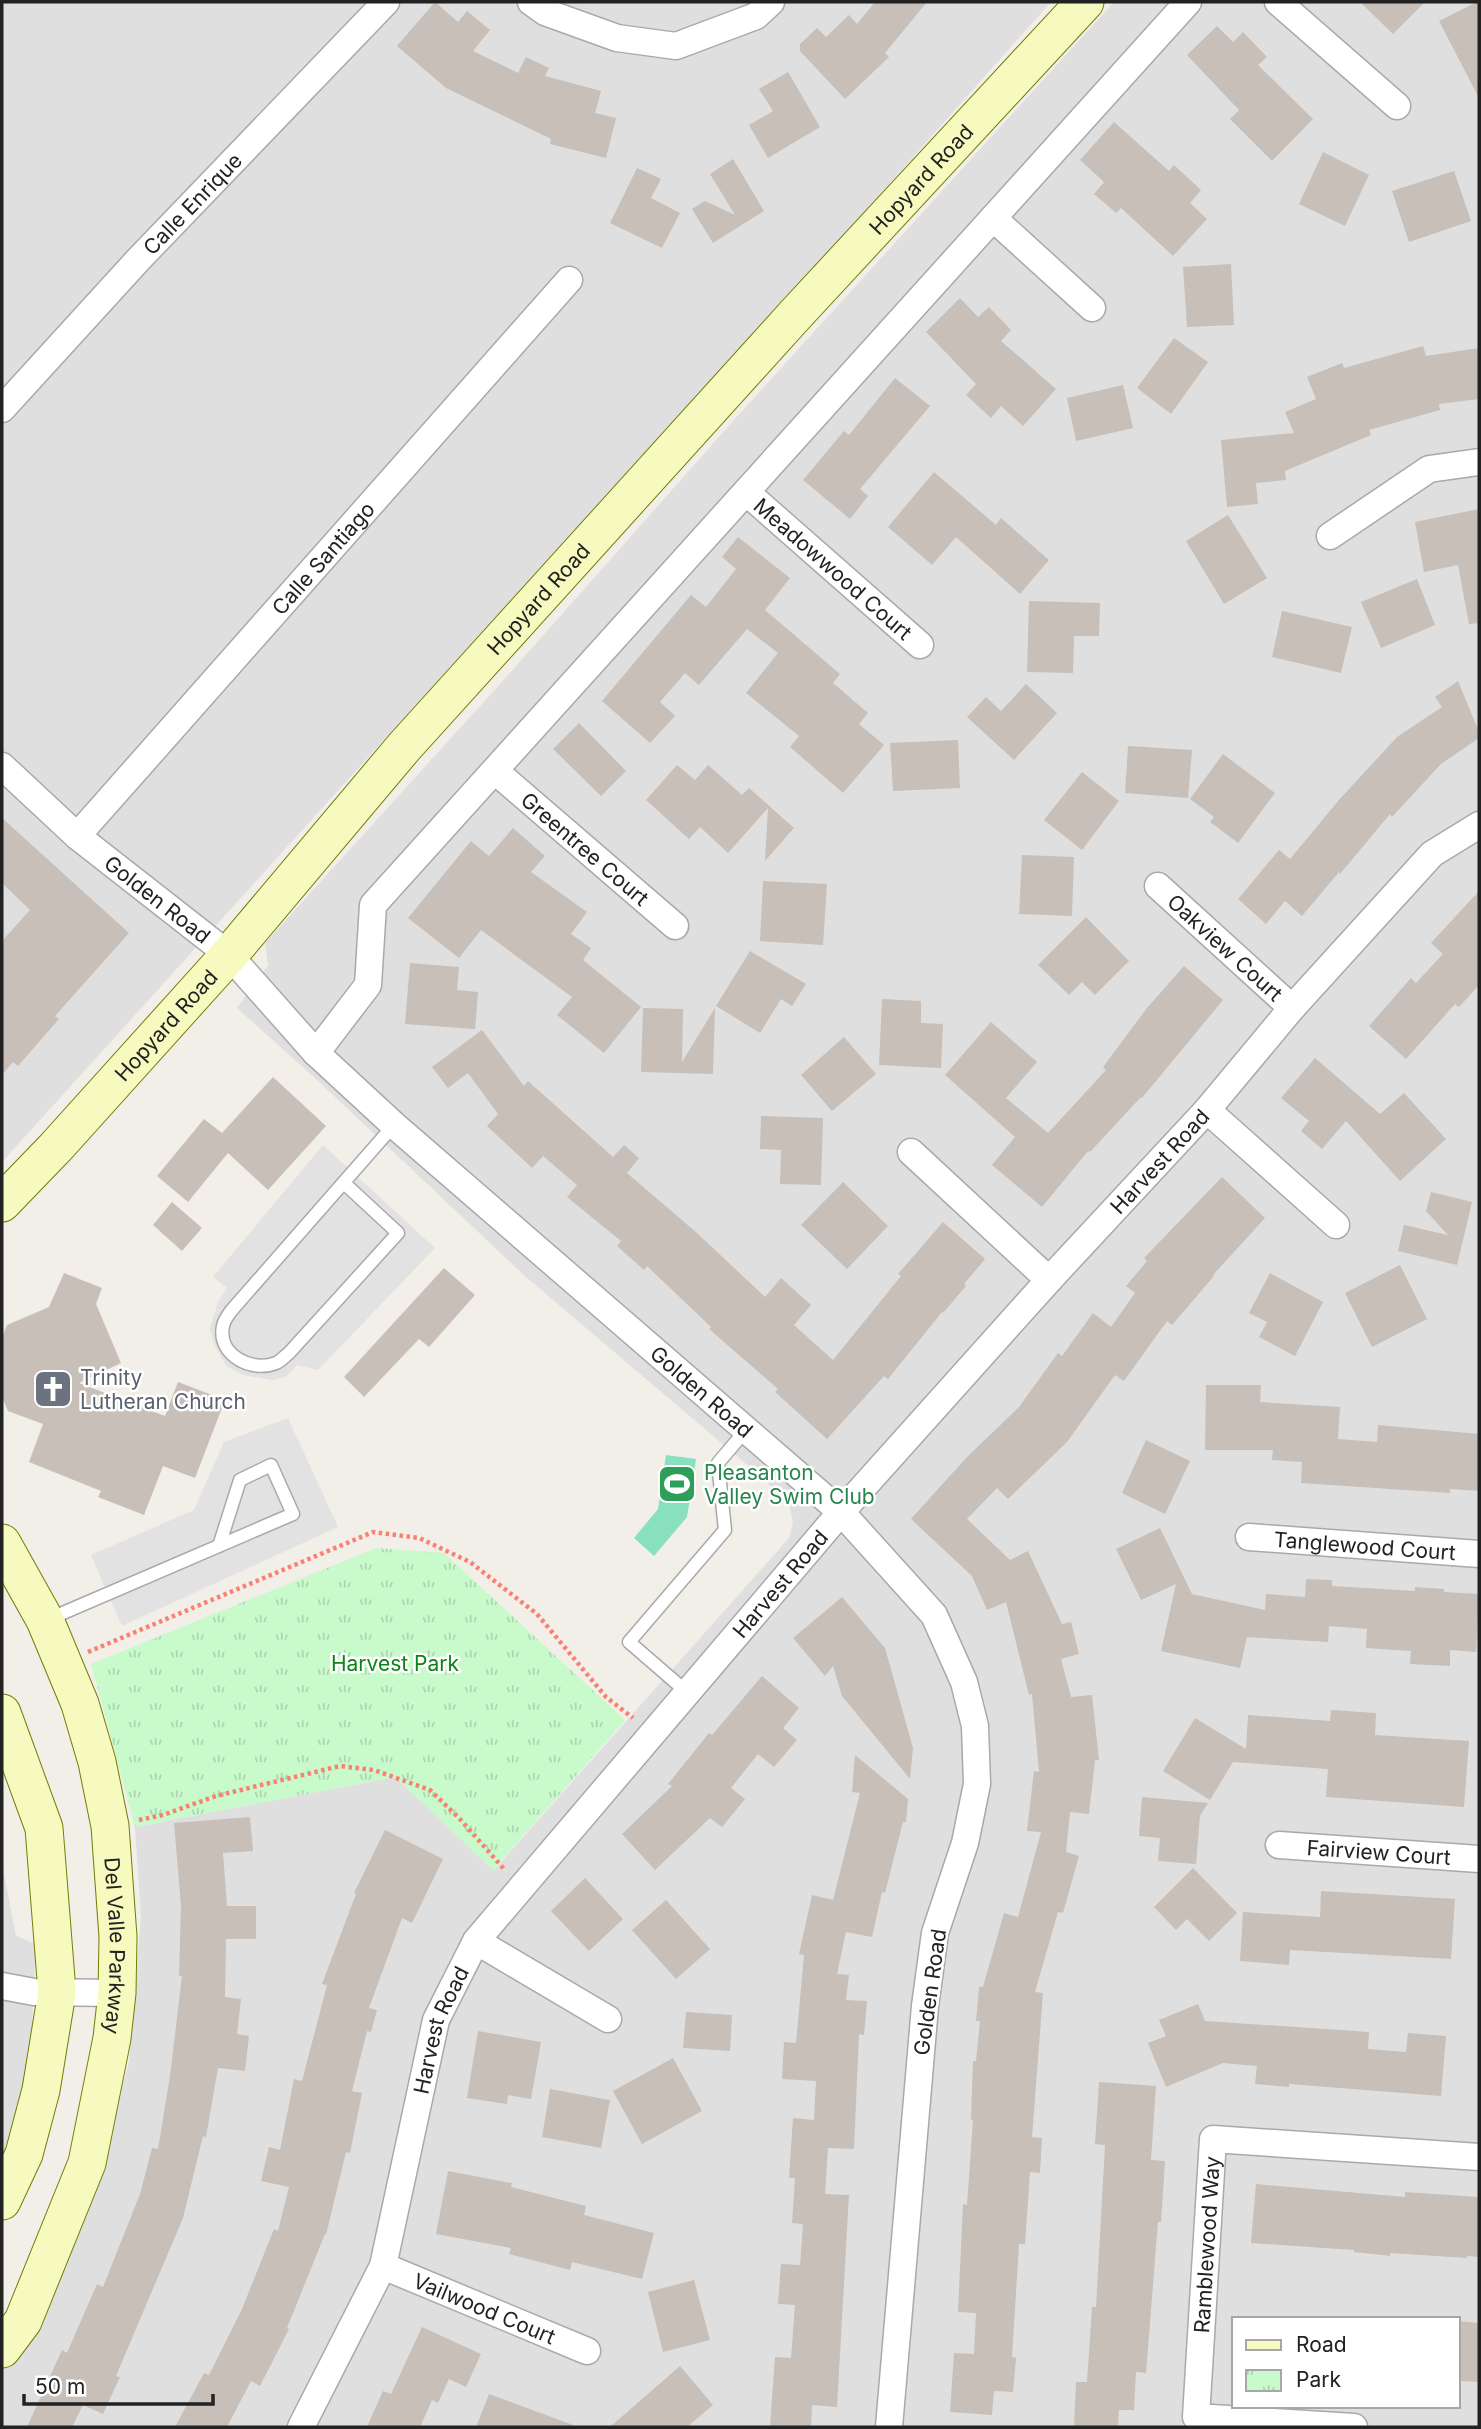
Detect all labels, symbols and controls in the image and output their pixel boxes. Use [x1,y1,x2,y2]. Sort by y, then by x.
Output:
street label: Hopyard Road [864,119,978,239]
street label: Calle Enrique [138,148,247,260]
street label: Meadowwood Court [749,493,917,645]
street label: Calle Santiago [266,497,379,620]
street label: Hopyard Road [482,538,595,659]
street label: Greentree Court [516,787,654,911]
street label: Golden Road [100,850,216,948]
street label: Oakview Court [1163,889,1288,1006]
street label: Hopyard Road [109,964,222,1086]
street label: Harvest Road [1105,1104,1214,1219]
street label: Golden Road [645,1340,758,1443]
place label: Trinity Lutheran Church [80,1365,246,1414]
church icon: Trinity Lutheran Church [32,1368,74,1410]
place label: Pleasanton Valley Swim Club [704,1460,875,1509]
sports icon: Pleasanton Valley Swim Club [656,1463,698,1505]
street label: Harvest Road [727,1525,833,1643]
street label: Tanglewood Court [1273,1526,1457,1565]
park label: Harvest Park [331,1651,460,1676]
street label: Fairview Court [1306,1834,1452,1870]
street label: Del Valle Parkway [100,1856,131,2036]
street label: Golden Road [909,1927,951,2057]
street label: Harvest Road [408,1962,474,2096]
street label: Ramblewood Way [1189,2155,1224,2334]
street label: Vailwood Court [410,2268,559,2349]
legend [1232,2317,1460,2408]
text: Road [1296,2332,1347,2357]
scale bar [24,2362,214,2406]
text: Park [1296,2367,1341,2392]
text: 50 m [35,2374,85,2399]

